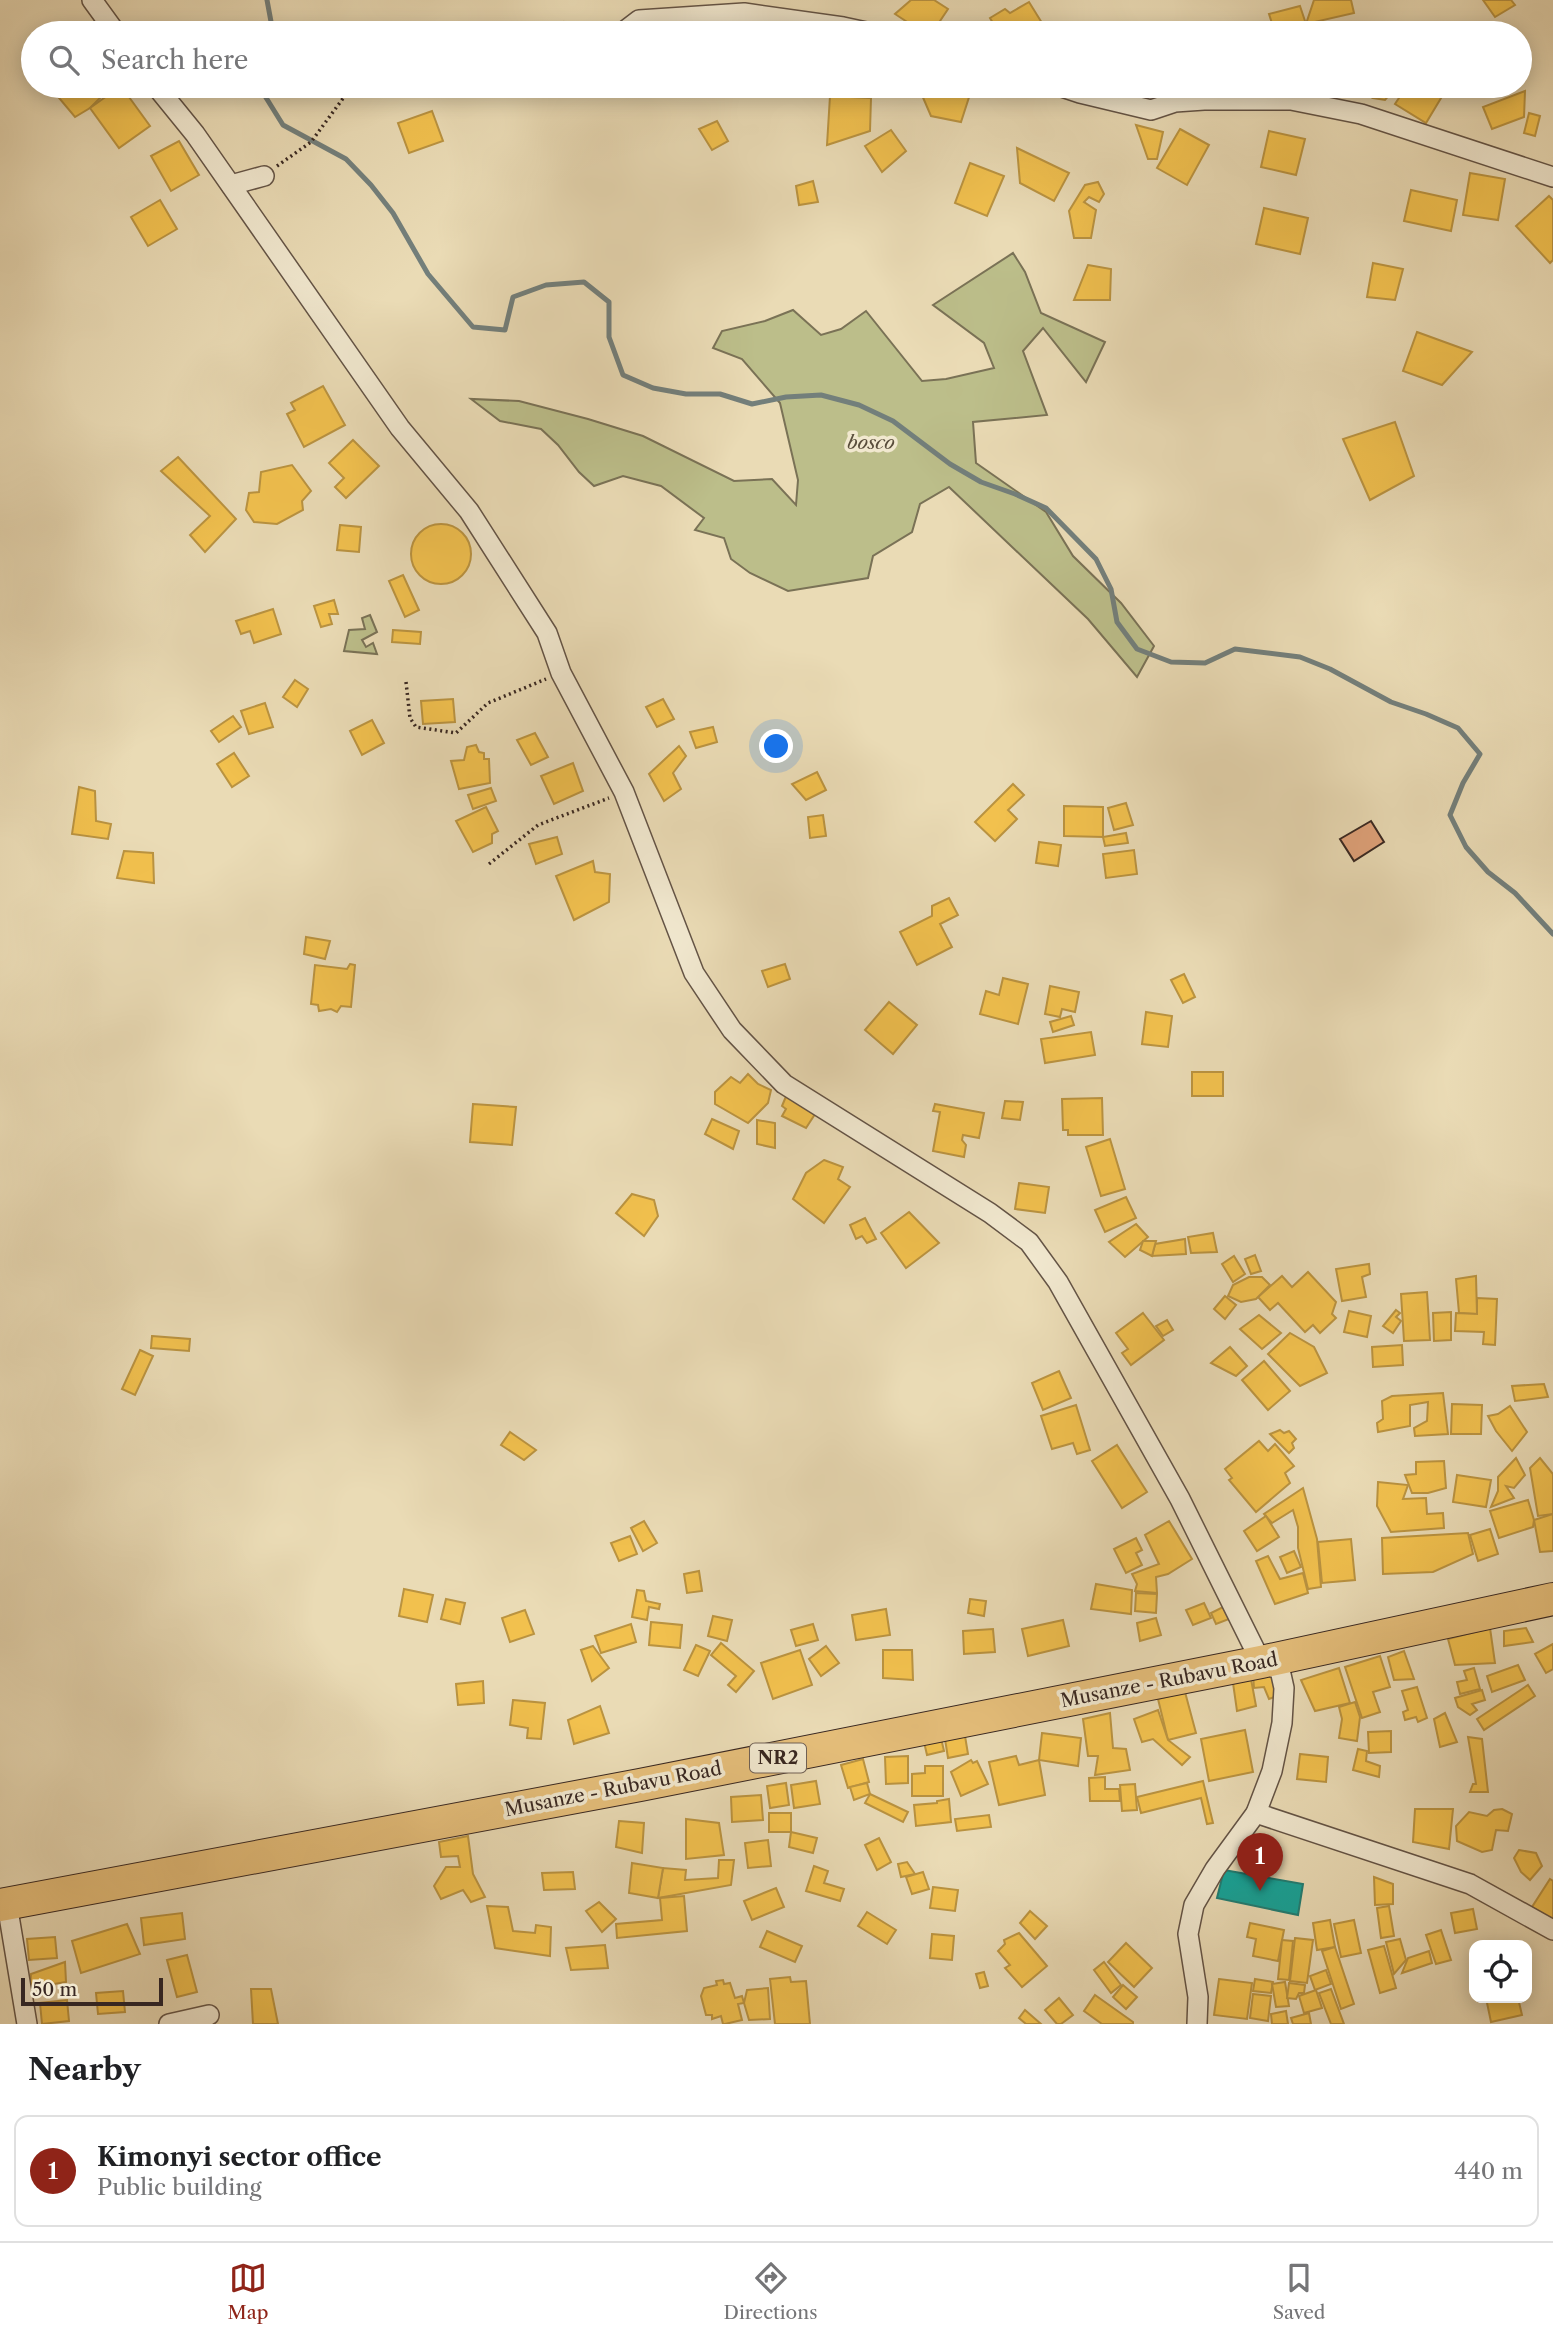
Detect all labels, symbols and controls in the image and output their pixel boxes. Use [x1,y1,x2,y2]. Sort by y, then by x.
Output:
search box [21,21,1532,98]
icon: search [45,41,83,79]
text: Search here [101,44,248,76]
park label: bosco [847,431,895,454]
your location [759,729,793,763]
street label: Musanze - Rubavu Road [1059,1648,1280,1712]
road number: NR2 [750,1744,806,1772]
street label: Musanze - Rubavu Road [503,1757,724,1821]
pin: 1 [1237,1833,1283,1891]
map controls [1469,1940,1532,2003]
button: locate [1469,1940,1532,2003]
scale bar [21,1975,163,2007]
text: 50 m [32,1978,77,2001]
text: Nearby [28,2051,141,2088]
text: Kimonyi sector office [97,2141,382,2173]
text: 1 [48,2157,58,2185]
text: 440 m [1454,2157,1523,2185]
text: Public building [97,2173,262,2201]
tab: Map [228,2259,268,2324]
tab: Directions [724,2259,817,2324]
tab: Saved [1273,2259,1325,2324]

